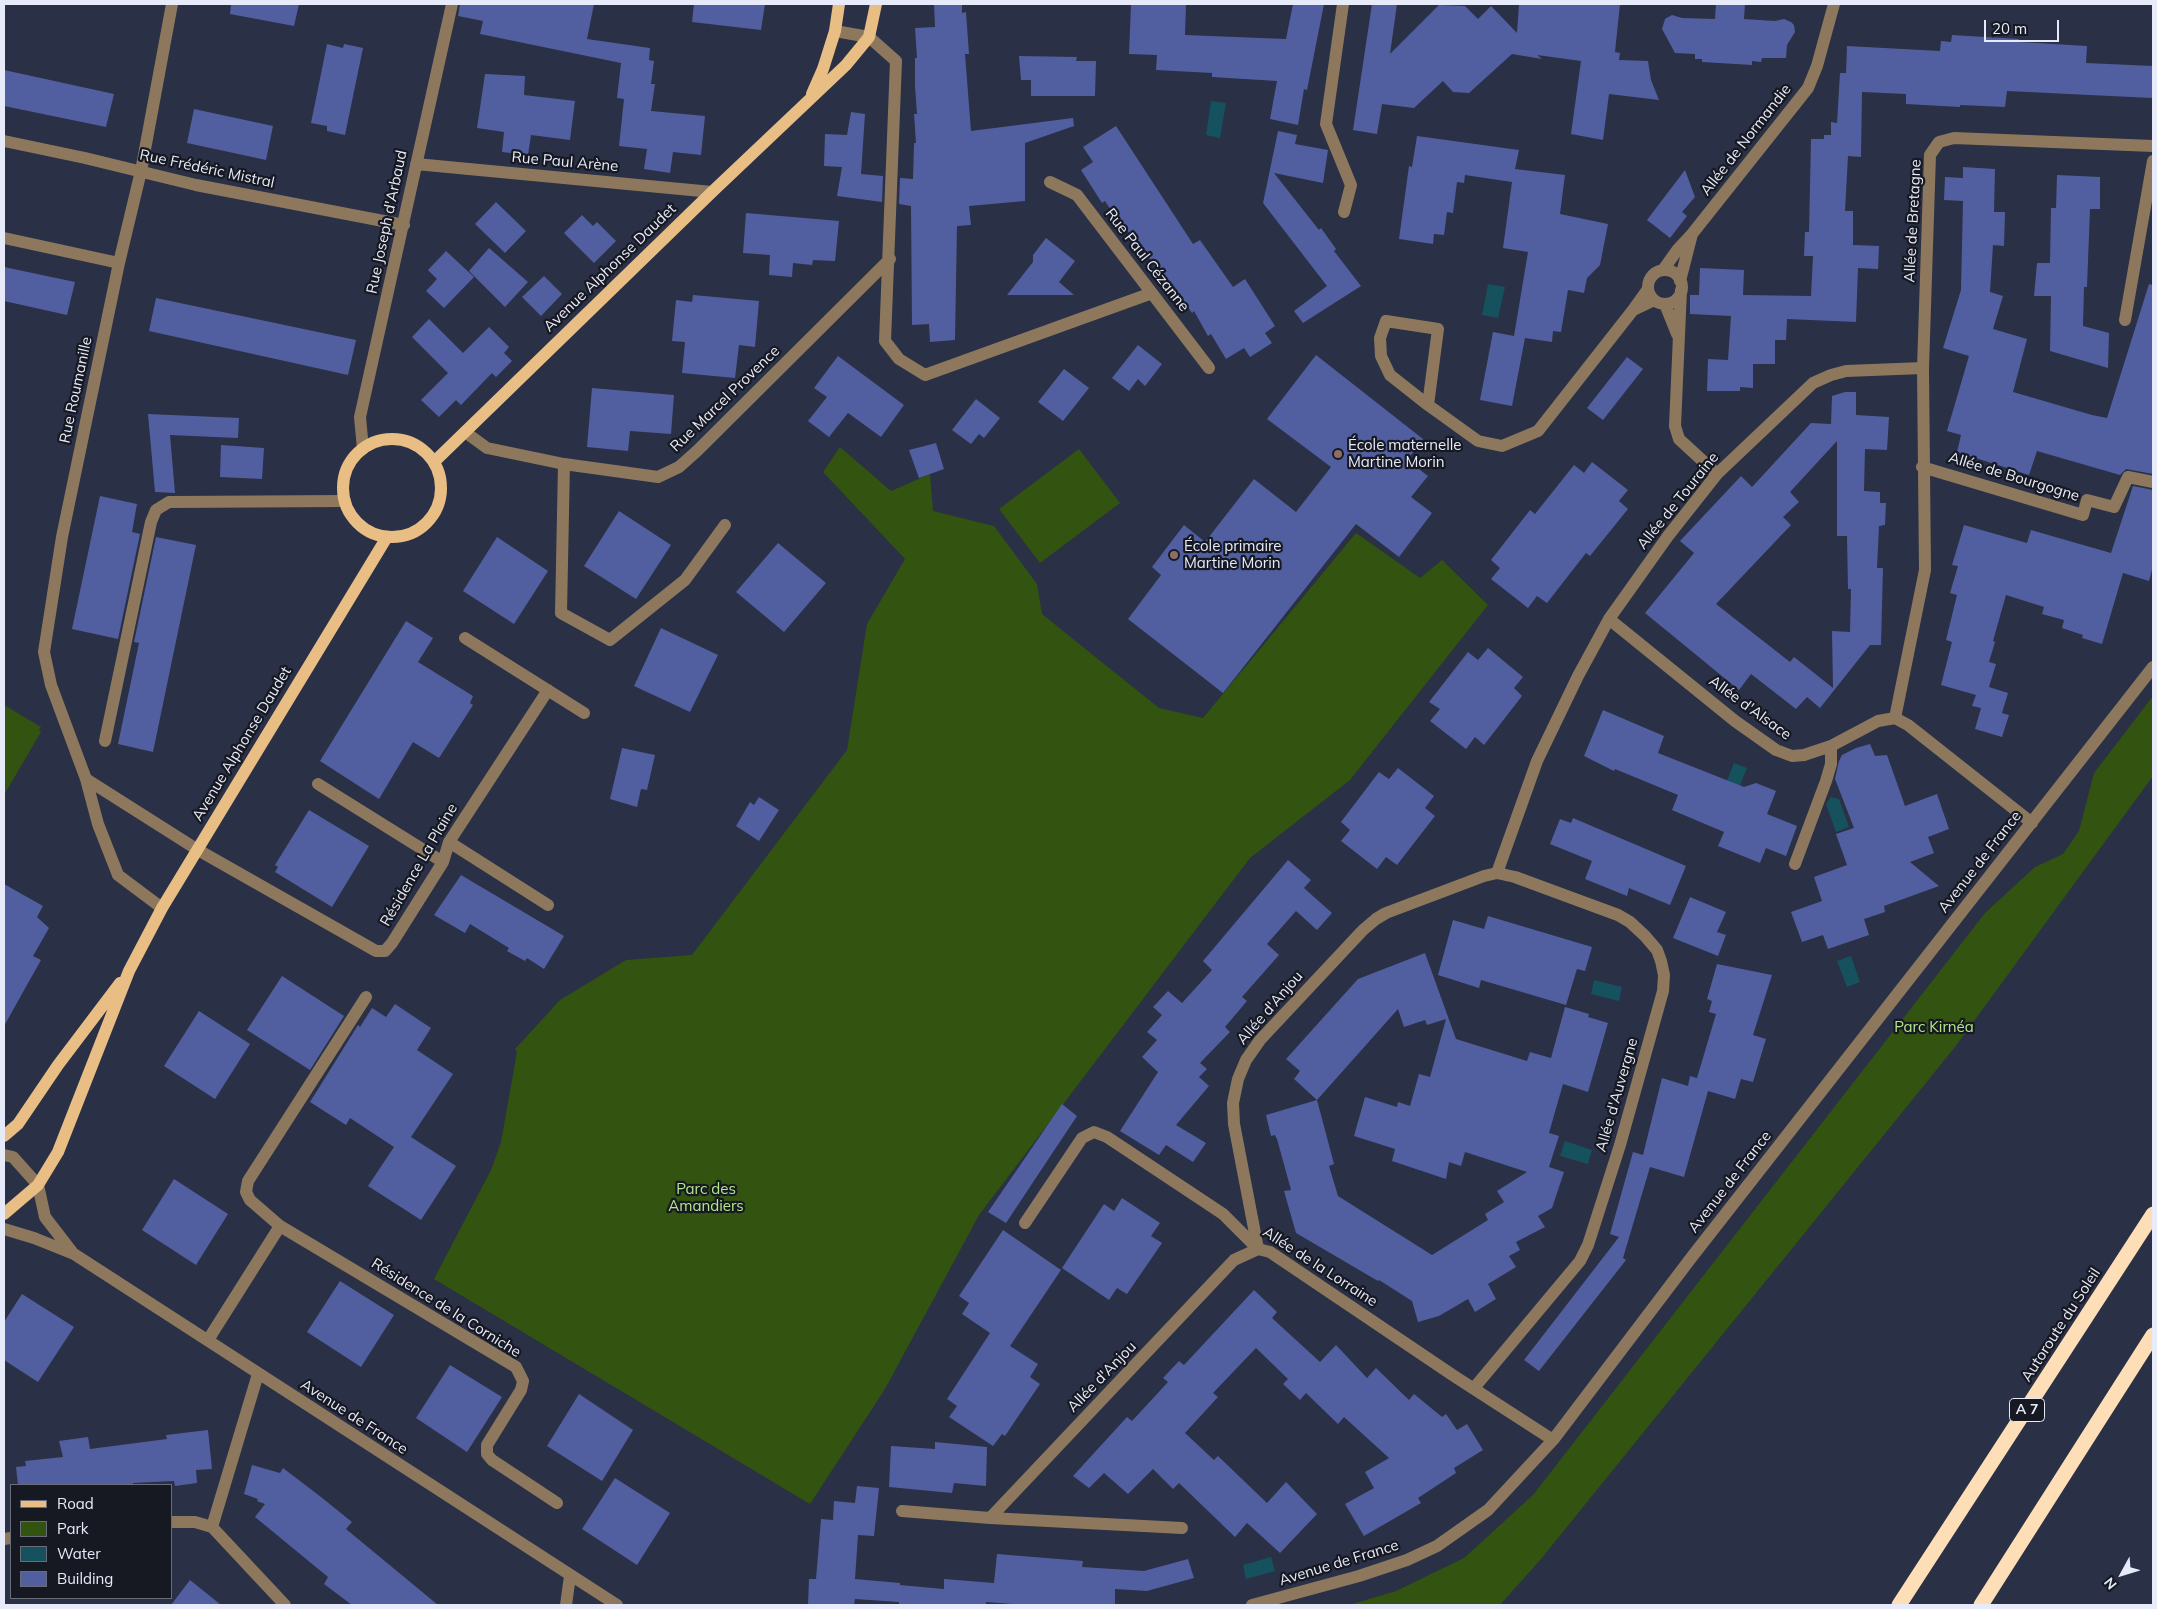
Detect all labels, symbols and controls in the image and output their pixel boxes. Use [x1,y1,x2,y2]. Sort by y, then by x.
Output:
scale bar [1987,10,2062,42]
text: 20 m [1992,19,2027,38]
street label: Allée de Normandie [1697,81,1795,199]
street label: Rue Frédéric Mistral [138,146,276,192]
street label: Rue Paul Arène [511,148,619,176]
street label: Rue Joseph d'Arbaud [363,149,411,295]
street label: Allée de Bretagne [1901,159,1925,283]
street label: Avenue Alphonse Daudet [540,200,680,336]
street label: Rue Paul Cézanne [1101,205,1193,315]
street label: Rue Roumanille [56,335,96,445]
street label: Rue Marcel Provence [667,342,783,456]
place label: École maternelle Martine Morin [1348,436,1461,471]
marker: École maternelle Martine Morin [1332,448,1344,460]
street label: Allée de Touraine [1633,449,1723,553]
street label: Allée de Bourgogne [1946,449,2082,505]
place label: École primaire Martine Morin [1184,537,1282,572]
marker: École primaire Martine Morin [1168,549,1180,561]
street label: Avenue Alphonse Daudet [189,664,295,824]
street label: Allée d'Alsace [1705,672,1795,744]
street label: Résidence La Plaine [377,800,461,930]
street label: Avenue de France [1935,808,2025,916]
street label: Allée d'Anjou [1233,968,1307,1048]
park label: Parc Kirnéa [1894,1018,1974,1036]
street label: Allée d'Auvergne [1592,1036,1642,1154]
street label: Avenue de France [1685,1128,1775,1236]
park label: Parc des Amandiers [668,1180,744,1215]
street label: Allée de la Lorraine [1259,1223,1381,1311]
street label: Résidence de la Corniche [368,1255,524,1361]
street label: Autoroute du Soleil [2018,1265,2104,1385]
street label: Allée d'Anjou [1064,1338,1140,1416]
street label: Avenue de France [297,1376,411,1458]
road number: A 7 [2010,1398,2044,1422]
legend [10,1484,172,1599]
text: Road [57,1494,94,1513]
text: Park [57,1519,89,1538]
street label: Avenue de France [1277,1536,1401,1590]
text: Water [57,1544,101,1563]
north arrow [2097,1549,2147,1599]
text: Building [57,1569,113,1588]
text: N [2100,1574,2121,1593]

